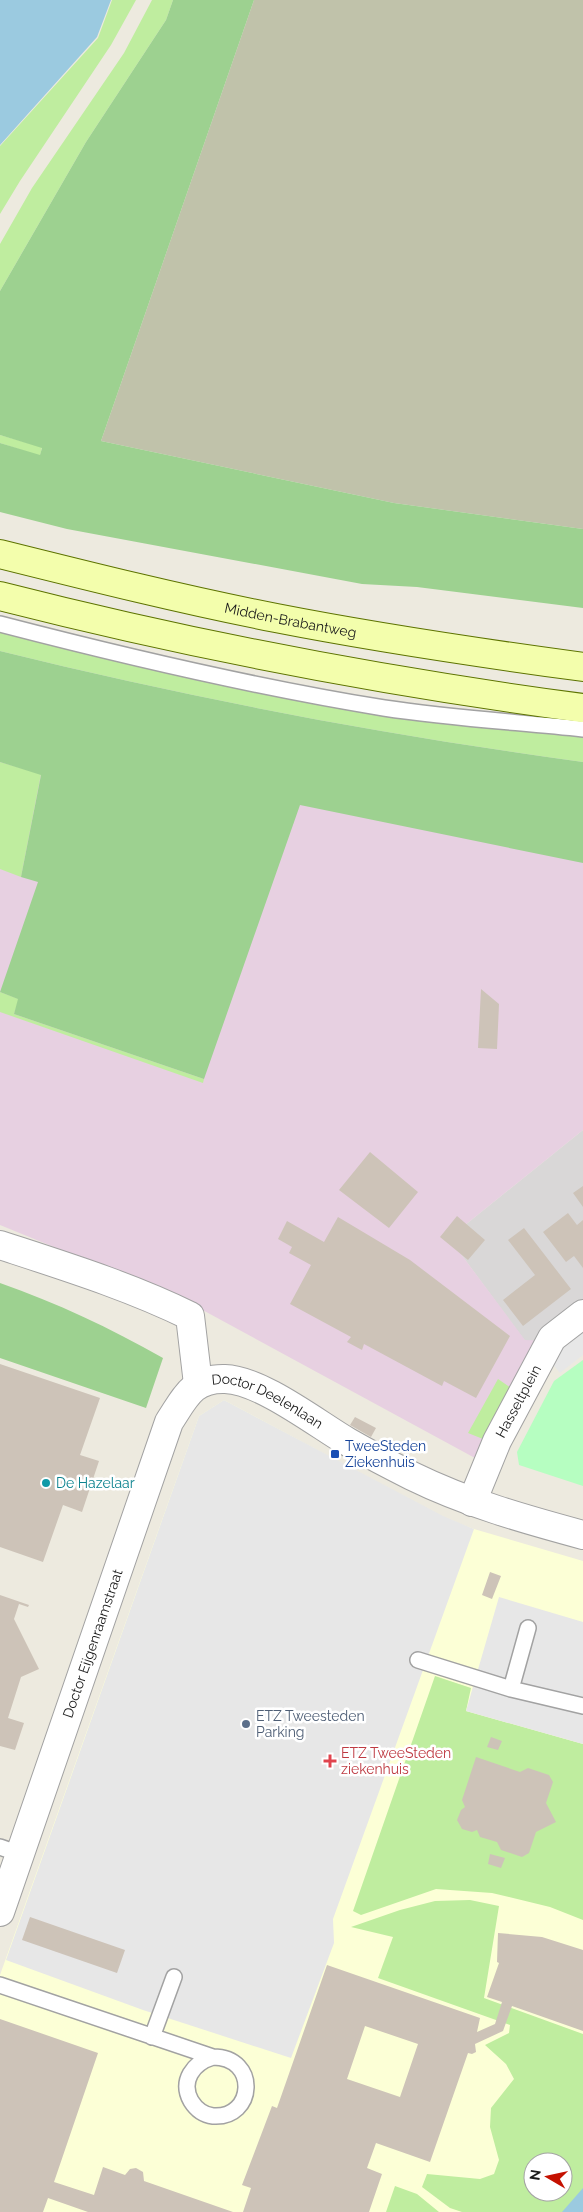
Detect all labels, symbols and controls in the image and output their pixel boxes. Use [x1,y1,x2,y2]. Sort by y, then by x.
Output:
street label: Midden-Brabantweg [223,600,358,641]
street label: Hasseltplein [492,1362,544,1440]
street label: Doctor Deelenlaan [211,1371,326,1432]
place label: TweeSteden Ziekenhuis [345,1438,426,1470]
marker: TweeSteden Ziekenhuis [329,1448,341,1460]
place label: De Hazelaar [56,1475,135,1491]
marker: De Hazelaar [40,1477,52,1489]
street label: Doctor Eijgenraamstraat [60,1567,126,1720]
place label: ETZ Tweesteden Parking [256,1708,365,1740]
marker: ETZ Tweesteden Parking [240,1718,252,1730]
place label: ETZ TweeSteden ziekenhuis [341,1745,451,1777]
marker: ETZ TweeSteden ziekenhuis [323,1754,337,1768]
north arrow [523,2152,573,2202]
text: N [526,2168,544,2181]

